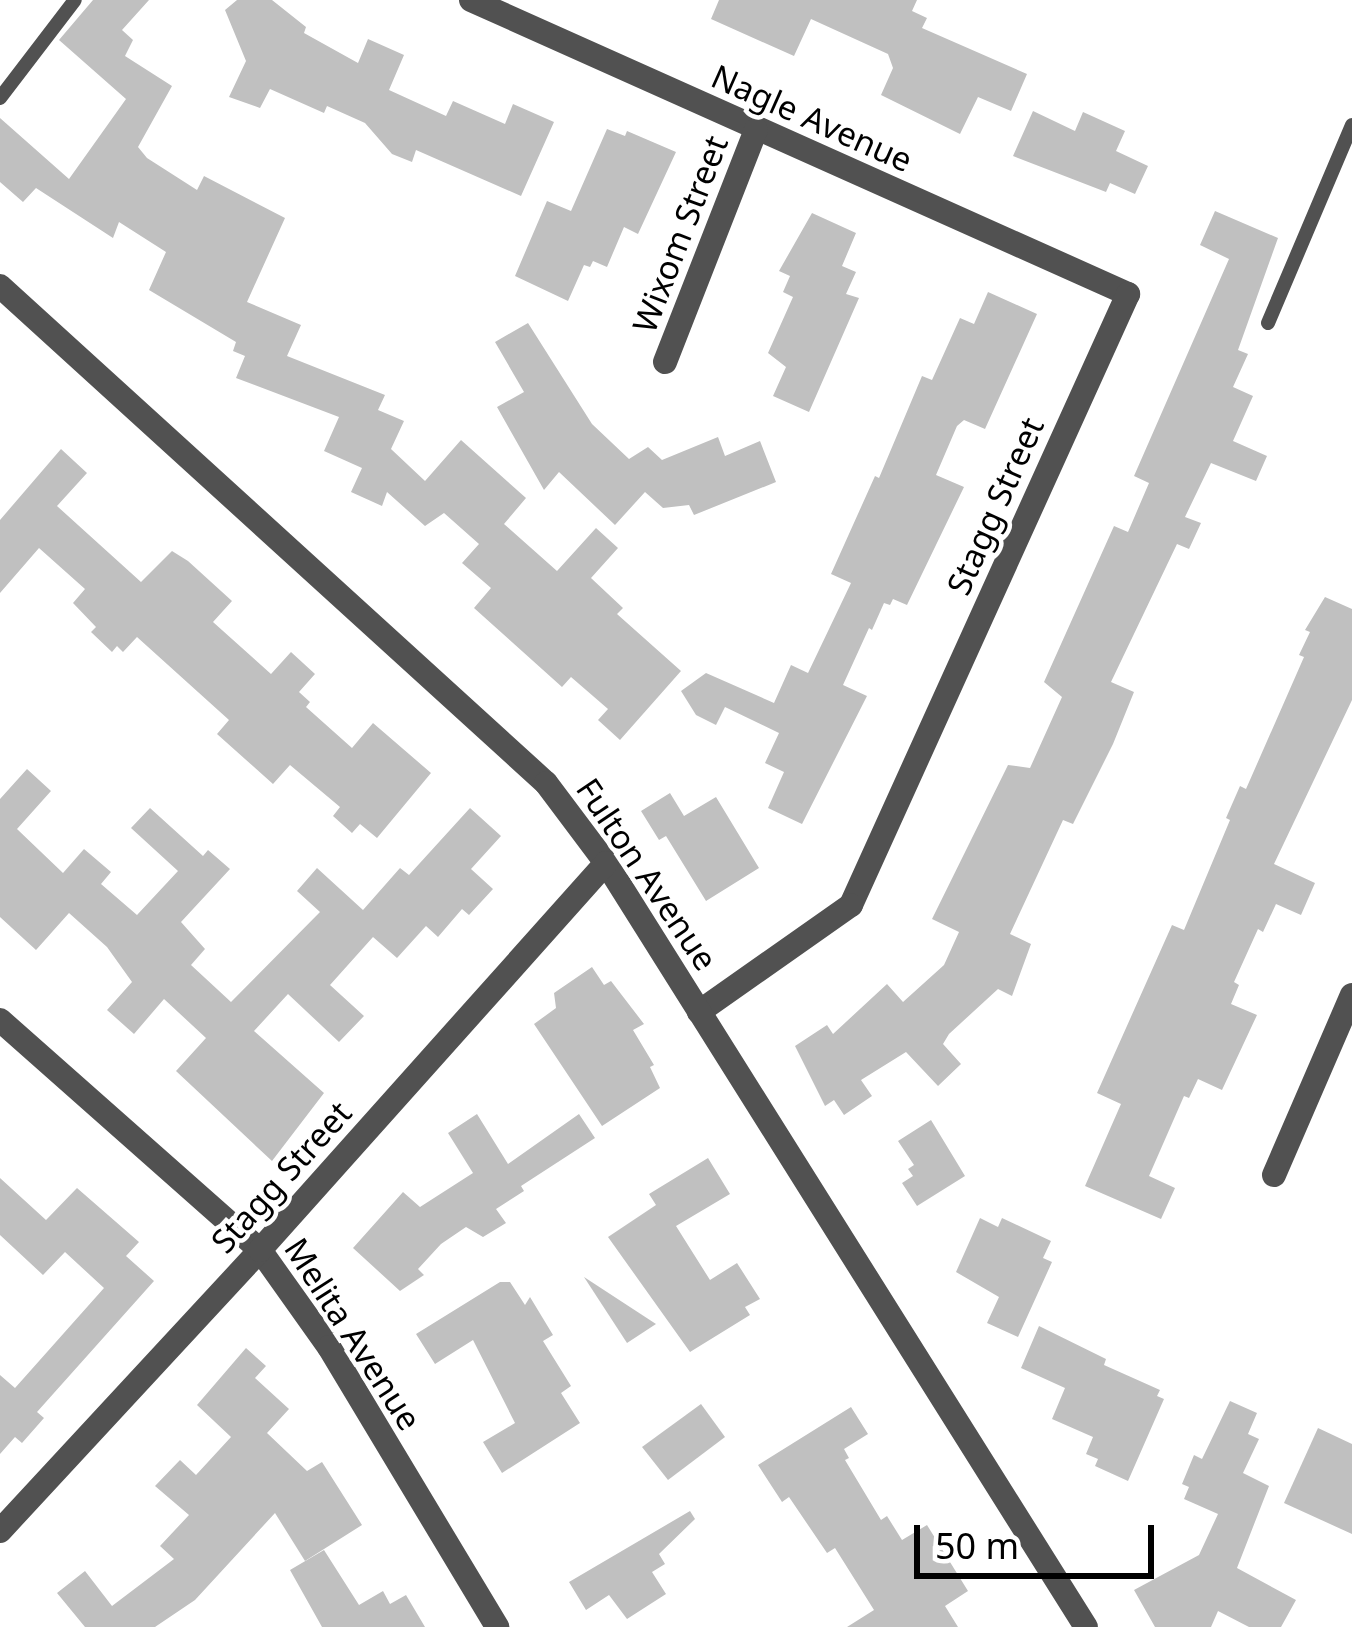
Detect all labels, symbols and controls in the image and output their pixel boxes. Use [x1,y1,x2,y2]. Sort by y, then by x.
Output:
street label: Nagle Avenue [706,56,918,180]
street label: Wixom Street [624,130,736,338]
street label: Stagg Street [938,411,1052,601]
street label: Fulton Avenue [568,771,726,977]
street label: Stagg Street [203,1093,359,1261]
street label: Melita Avenue [276,1231,430,1437]
scale bar [920,1501,1160,1575]
text: 50 m [935,1521,1019,1570]

